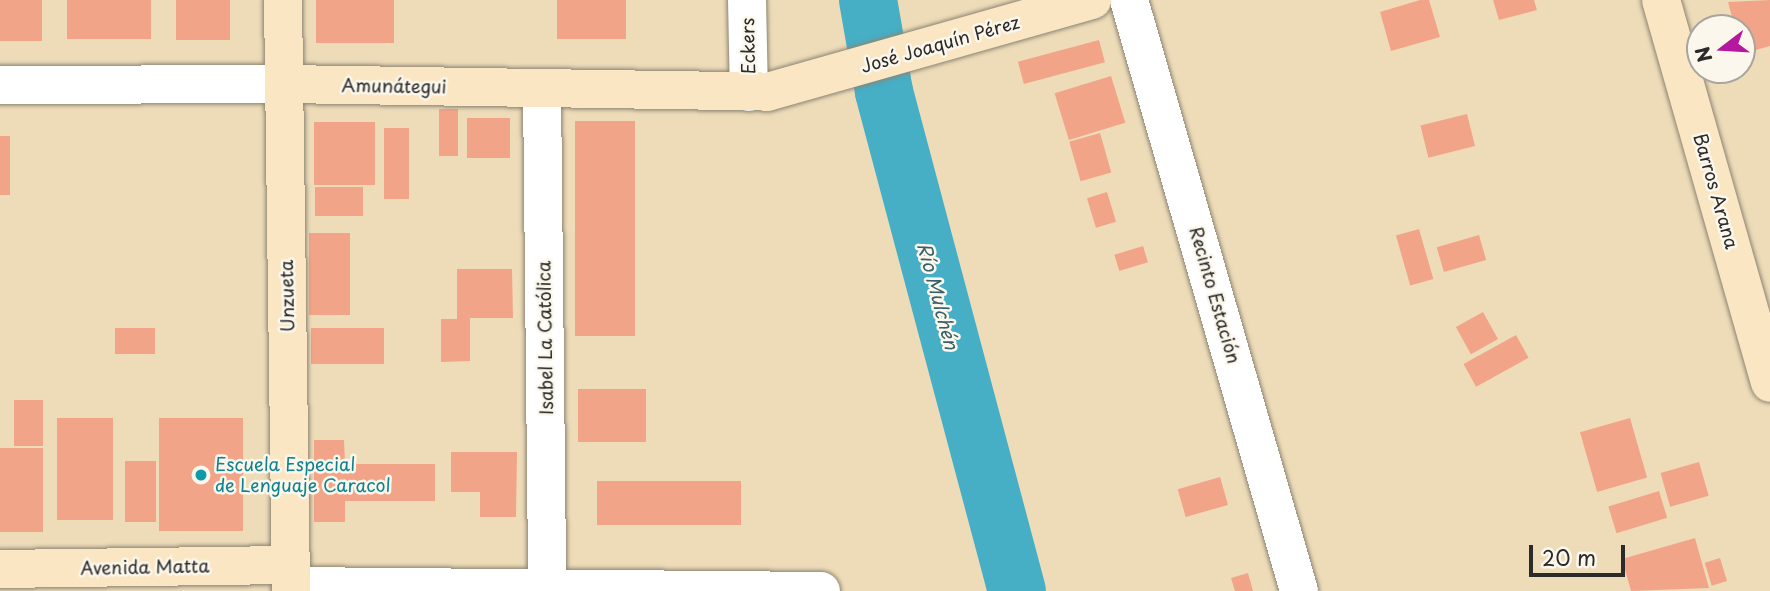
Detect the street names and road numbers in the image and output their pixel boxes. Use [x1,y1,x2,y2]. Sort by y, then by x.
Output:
street label: José Joaquín Pérez [858,11,1022,77]
street label: Eckers [737,18,759,74]
street label: Amunátegui [341,74,447,98]
street label: Barros Arana [1689,131,1743,251]
street label: Recinto Estación [1185,224,1245,366]
street label: Unzueta [276,260,298,332]
street label: Isabel La Católica [533,260,557,416]
street label: Avenida Matta [80,555,210,579]

